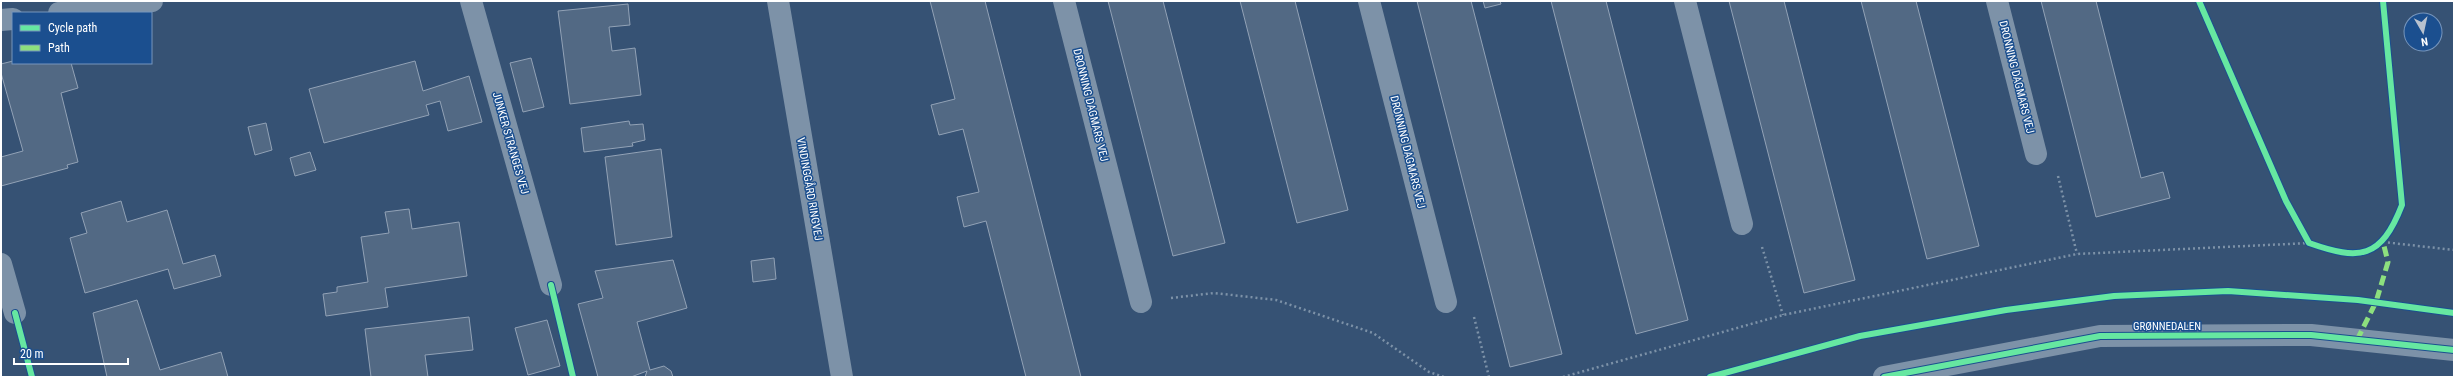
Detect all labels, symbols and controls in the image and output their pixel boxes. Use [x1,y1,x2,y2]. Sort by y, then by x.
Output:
legend [12,12,152,64]
north arrow [2403,12,2443,52]
street label: DRONNING DAGMARS VEJ [1996,19,2037,135]
text: Cycle path [48,21,98,35]
text: N [2420,34,2429,48]
text: Path [48,41,70,55]
street label: DRONNING DAGMARS VEJ [1070,47,1111,163]
street label: JUNKER STRANGES VEJ [490,91,531,196]
street label: DRONNING DAGMARS VEJ [1387,94,1428,210]
street label: VINDINGGÅRD RINGVEJ [794,136,826,242]
street label: GRØNNEDALEN [2133,320,2201,333]
scale bar [14,340,128,366]
text: 20 m [20,347,44,361]

